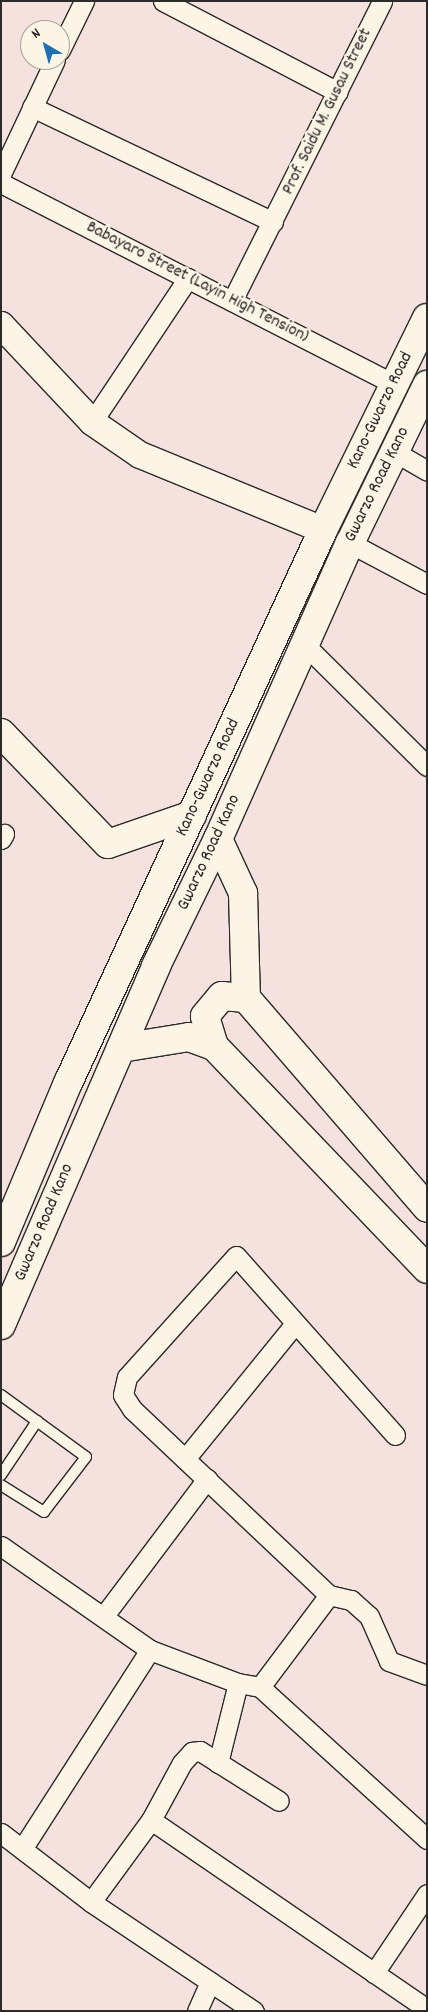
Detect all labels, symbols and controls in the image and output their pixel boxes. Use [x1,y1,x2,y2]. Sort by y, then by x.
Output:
north arrow [20,20,70,70]
text: N [27,24,45,44]
street label: Prof. Saidu M. Gusau Street [278,25,378,199]
street label: Babayaro Street (Layin High Tension) [82,217,312,349]
street label: Kano-Gwarzo Road [343,349,419,473]
street label: Gwarzo Road Kano [341,424,415,546]
street label: Kano-Gwarzo Road [172,716,246,840]
street label: Gwarzo Road Kano [174,792,246,914]
street label: Gwarzo Road Kano [11,1161,79,1285]

